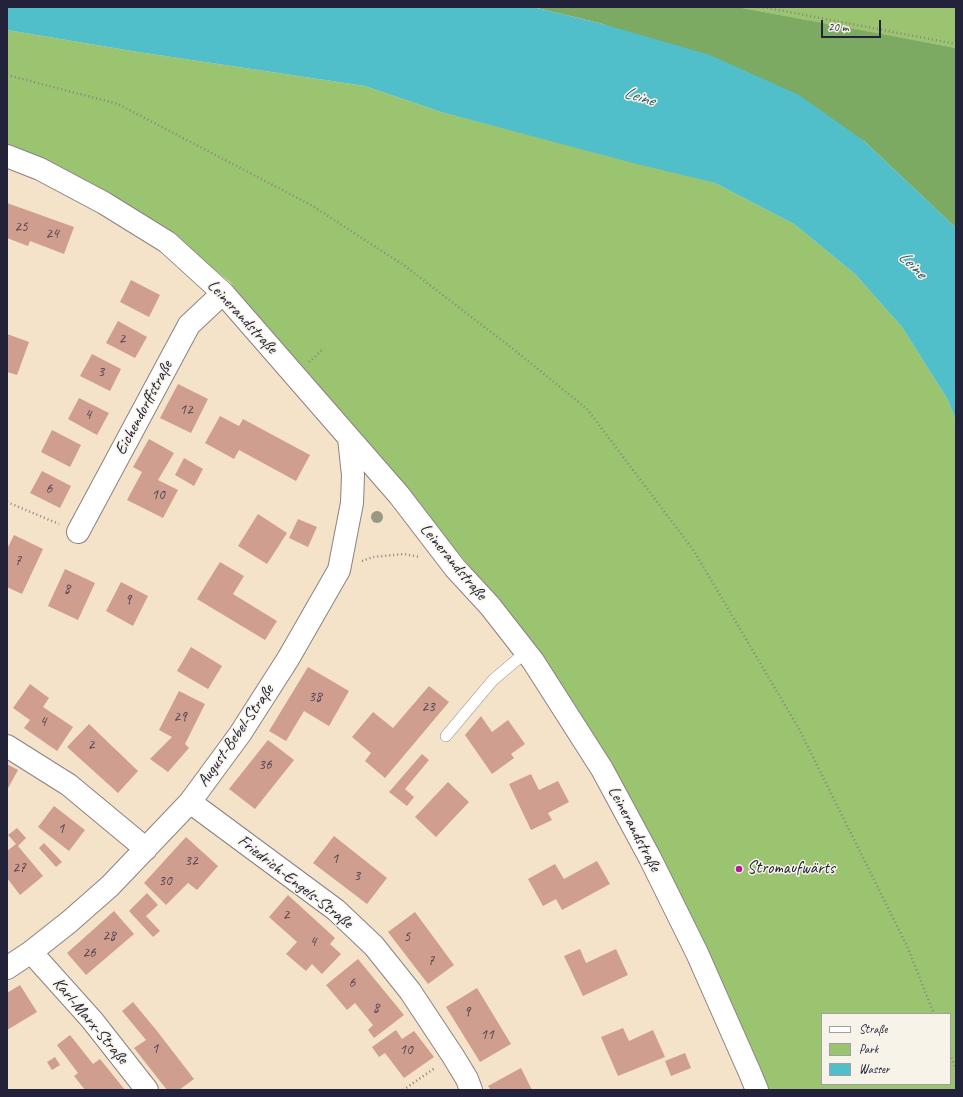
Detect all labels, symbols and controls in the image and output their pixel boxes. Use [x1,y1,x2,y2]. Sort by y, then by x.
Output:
scale bar [823,12,883,38]
text: 20 m [828,19,848,35]
water label: Leine [621,82,657,112]
house number: 25 [14,218,28,236]
house number: 24 [45,225,59,243]
water label: Leine [893,246,931,284]
street label: Leinerandstraße [203,276,281,358]
house number: 2 [119,330,125,348]
street label: Eichendorffstraße [111,357,177,459]
house number: 3 [98,363,104,381]
house number: 12 [179,401,193,419]
house number: 4 [85,406,91,424]
house number: 6 [46,480,52,498]
house number: 10 [151,486,165,504]
street label: Leinerandstraße [415,520,491,604]
house number: 7 [15,552,21,570]
house number: 8 [64,580,70,598]
house number: 9 [125,591,131,609]
street label: August-Bebel-Straße [193,681,279,791]
house number: 38 [308,688,322,706]
house number: 23 [421,698,435,716]
house number: 29 [173,708,187,726]
house number: 4 [40,713,46,731]
house number: 2 [88,736,94,754]
house number: 36 [258,756,272,774]
street label: Leinerandstraße [603,783,665,875]
house number: 1 [58,820,64,838]
street label: Friedrich-Engels-Straße [233,831,357,933]
house number: 1 [332,850,338,868]
house number: 32 [184,852,198,870]
house number: 27 [12,859,26,877]
place label: Stromaufwärts [747,859,835,879]
marker: Stromaufwärts [734,864,744,874]
house number: 3 [354,867,360,885]
house number: 30 [158,872,172,890]
house number: 2 [283,906,289,924]
house number: 28 [102,927,116,945]
house number: 5 [404,928,410,946]
house number: 4 [310,933,316,951]
house number: 26 [82,944,96,962]
house number: 7 [428,952,434,970]
street label: Karl-Marx-Straße [48,973,132,1069]
house number: 6 [349,974,355,992]
house number: 8 [373,999,379,1017]
house number: 9 [464,1003,470,1021]
legend [821,1013,951,1085]
text: Straße [859,1021,887,1037]
house number: 11 [480,1026,494,1044]
house number: 1 [152,1040,158,1058]
house number: 10 [399,1041,413,1059]
text: Park [859,1041,878,1057]
text: Wasser [859,1061,889,1077]

